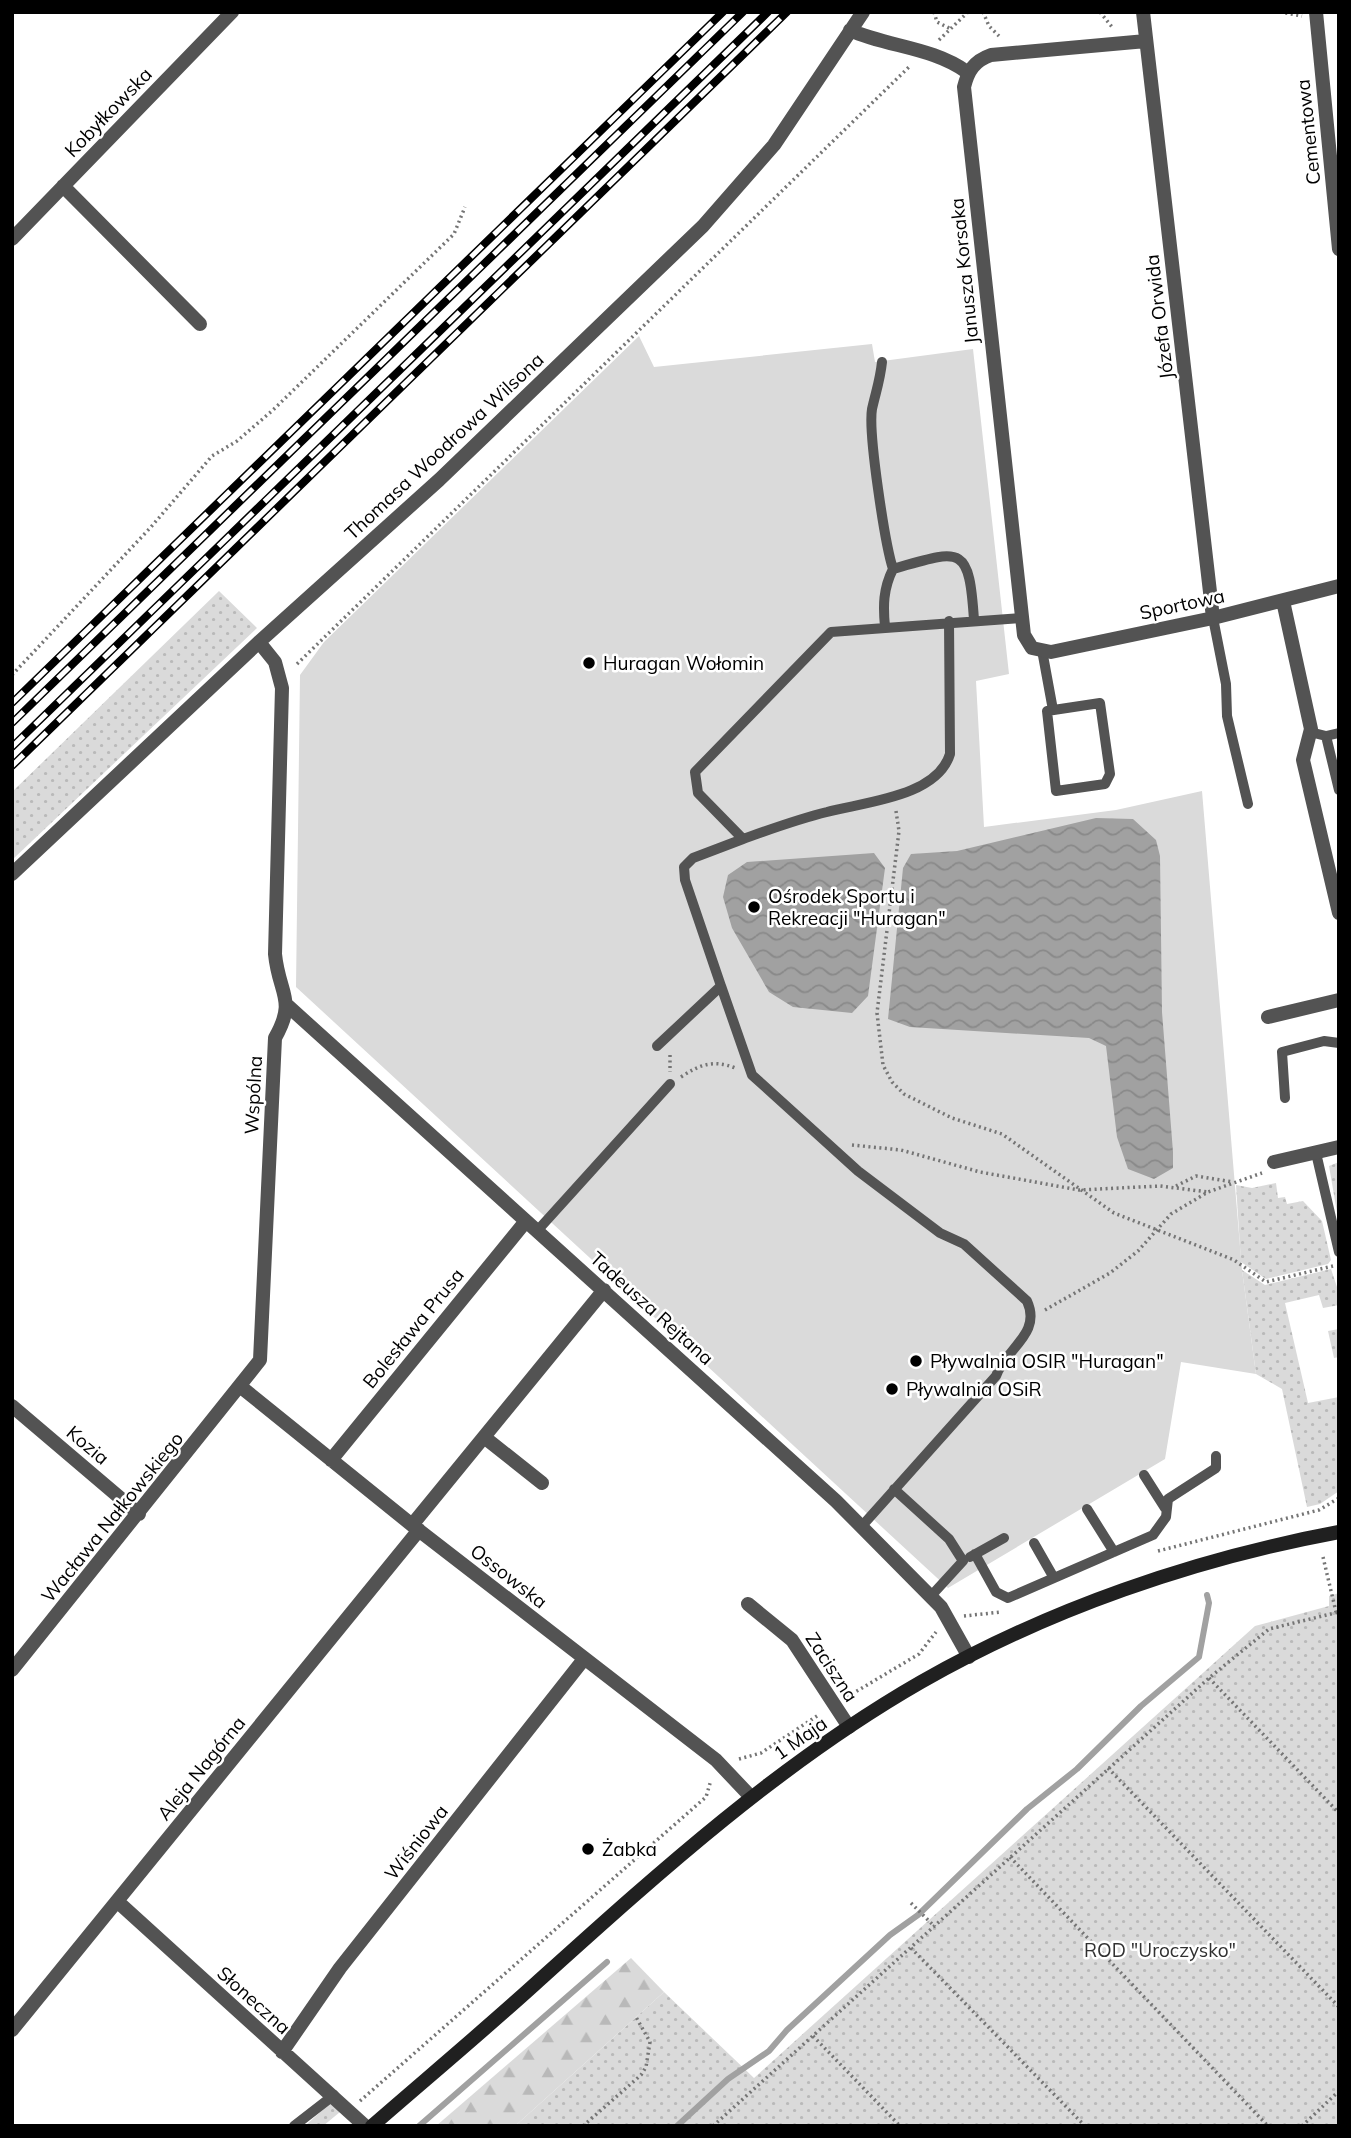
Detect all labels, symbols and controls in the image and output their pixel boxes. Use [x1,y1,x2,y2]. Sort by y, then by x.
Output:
street label: Kobyłkowska [59,62,157,162]
street label: Cementowa [1291,78,1325,186]
street label: Janusza Korsaka [944,197,984,345]
street label: Józefa Orwida [1139,253,1179,381]
street label: Thomasa Woodrowa Wilsona [339,347,549,545]
street label: Sportowa [1137,583,1227,625]
place label: Huragan Wołomin [603,651,764,675]
marker: Huragan Wołomin [581,655,597,671]
place label: Ośrodek Sportu i Rekreacji "Huragan" [768,884,946,930]
marker: Ośrodek Sportu i Rekreacji "Huragan" [746,899,762,915]
street label: Wspólna [239,1055,267,1135]
street label: Tadeusza Rejtana [585,1246,719,1370]
street label: Bolesława Prusa [357,1263,469,1393]
place label: Pływalnia OSIR "Huragan" [930,1349,1164,1373]
marker: Pływalnia OSIR "Huragan" [908,1353,924,1369]
place label: Pływalnia OSiR [906,1377,1042,1401]
marker: Pływalnia OSiR [884,1381,900,1397]
street label: Kozia [62,1420,114,1470]
street label: Wacława Nałkowskiego [36,1427,188,1607]
street label: Ossowska [466,1539,552,1613]
street label: Zaciszna [801,1628,863,1706]
street label: Aleja Nagórna [152,1711,250,1825]
street label: 1 Maja [769,1711,831,1765]
street label: Wiśniowa [379,1799,453,1885]
place label: Żabka [602,1837,657,1861]
marker: Żabka [580,1841,596,1857]
park label: ROD "Uroczysko" [1084,1938,1236,1962]
street label: Słoneczna [212,1961,296,2039]

